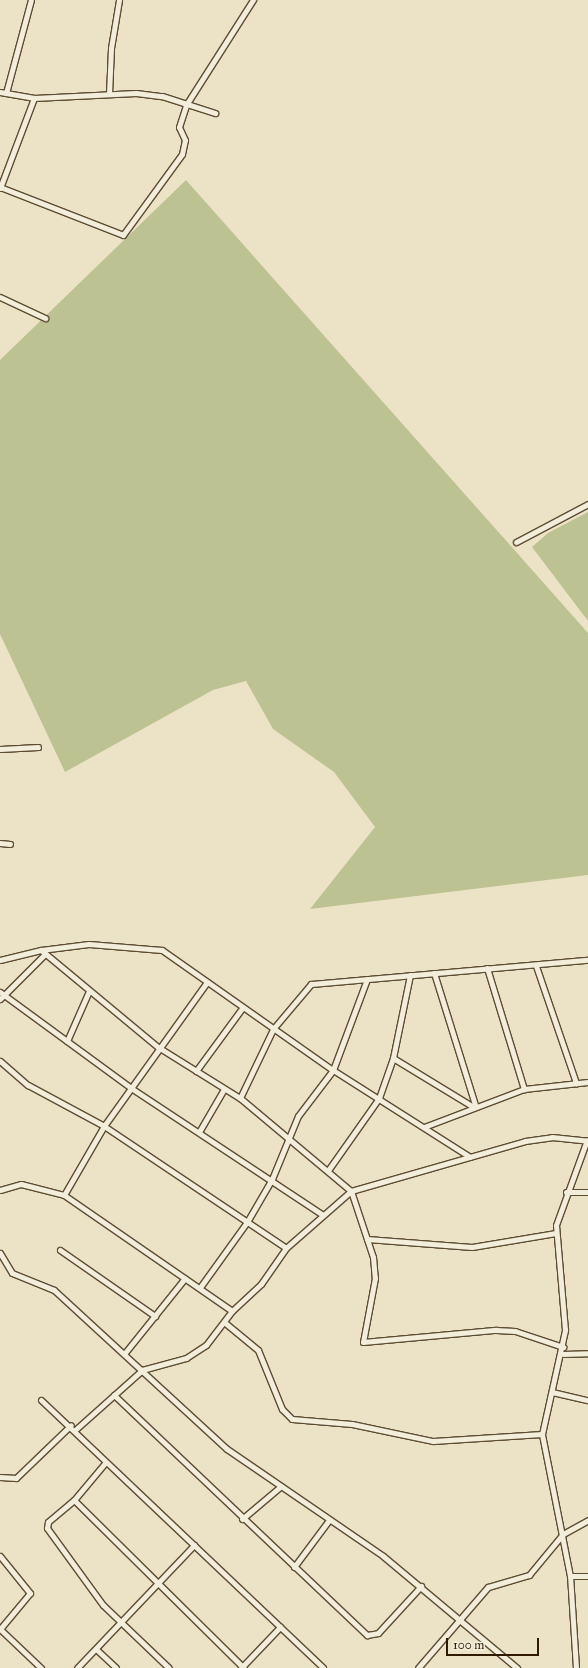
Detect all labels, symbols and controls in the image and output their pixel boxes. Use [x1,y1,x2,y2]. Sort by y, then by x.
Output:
scale bar [448,1630,541,1656]
text: 100 m [453,1638,484,1652]

